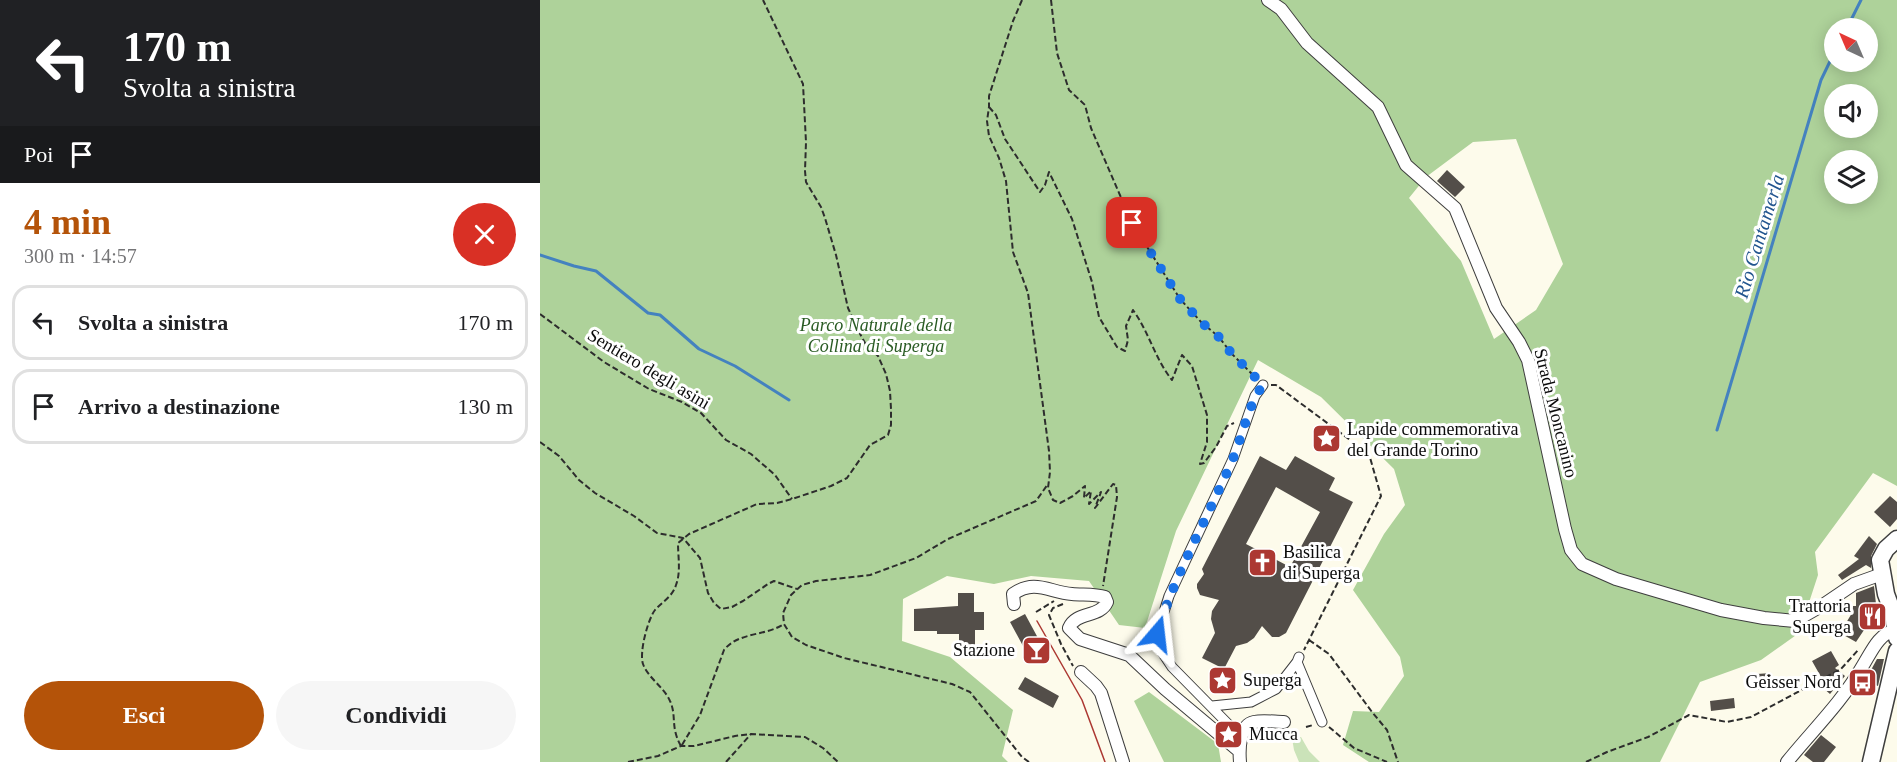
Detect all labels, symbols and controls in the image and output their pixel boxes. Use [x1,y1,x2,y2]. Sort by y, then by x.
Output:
north arrow [1824,18,1878,72]
map controls [1824,18,1878,204]
icon: left [24,24,102,102]
text: 170 m [123,24,232,70]
text: Svolta a sinistra [123,73,295,103]
button: sound [1824,84,1878,138]
icon: arrive [65,138,98,171]
text: Poi [24,142,53,167]
button: layers [1824,150,1878,204]
water label: Rio Cantamerla [1729,171,1788,302]
pin [1106,197,1157,248]
text: 4 min [24,202,111,242]
button: close [453,203,516,266]
icon: arrive [1115,206,1148,239]
text: 300 m · 14:57 [24,245,137,267]
icon: left [27,306,60,339]
text: Svolta a sinistra [78,310,228,335]
text: 170 m [457,310,513,335]
park label: Parco Naturale della Collina di Superga [799,315,952,356]
street label: Sentiero degli asini [584,325,714,413]
street label: Strada Moncanino [1530,346,1582,480]
icon: arrive [27,390,60,423]
text: Arrivo a destinazione [78,394,280,419]
text: 130 m [457,394,513,419]
place label: Lapide commemorativa del Grande Torino [1347,419,1518,460]
place icon: Lapide commemorativa del Grande Torino [1310,423,1342,455]
place label: Basilica di Superga [1283,542,1360,583]
church icon: Basilica di Superga [1246,546,1278,578]
place label: Trattoria Superga [1789,596,1851,637]
restaurant icon: Trattoria Superga [1856,600,1888,632]
position arrow [1125,602,1189,666]
bar icon: Stazione [1020,634,1052,666]
place label: Stazione [953,640,1015,660]
place icon: Superga [1206,664,1238,696]
bus stop icon: Geisser Nord [1846,666,1878,698]
place label: Superga [1243,670,1302,690]
place label: Geisser Nord [1746,672,1841,692]
button: Esci [24,681,264,750]
button: Condividi [276,681,516,750]
place icon: Mucca [1212,718,1244,750]
place label: Mucca [1249,724,1298,744]

